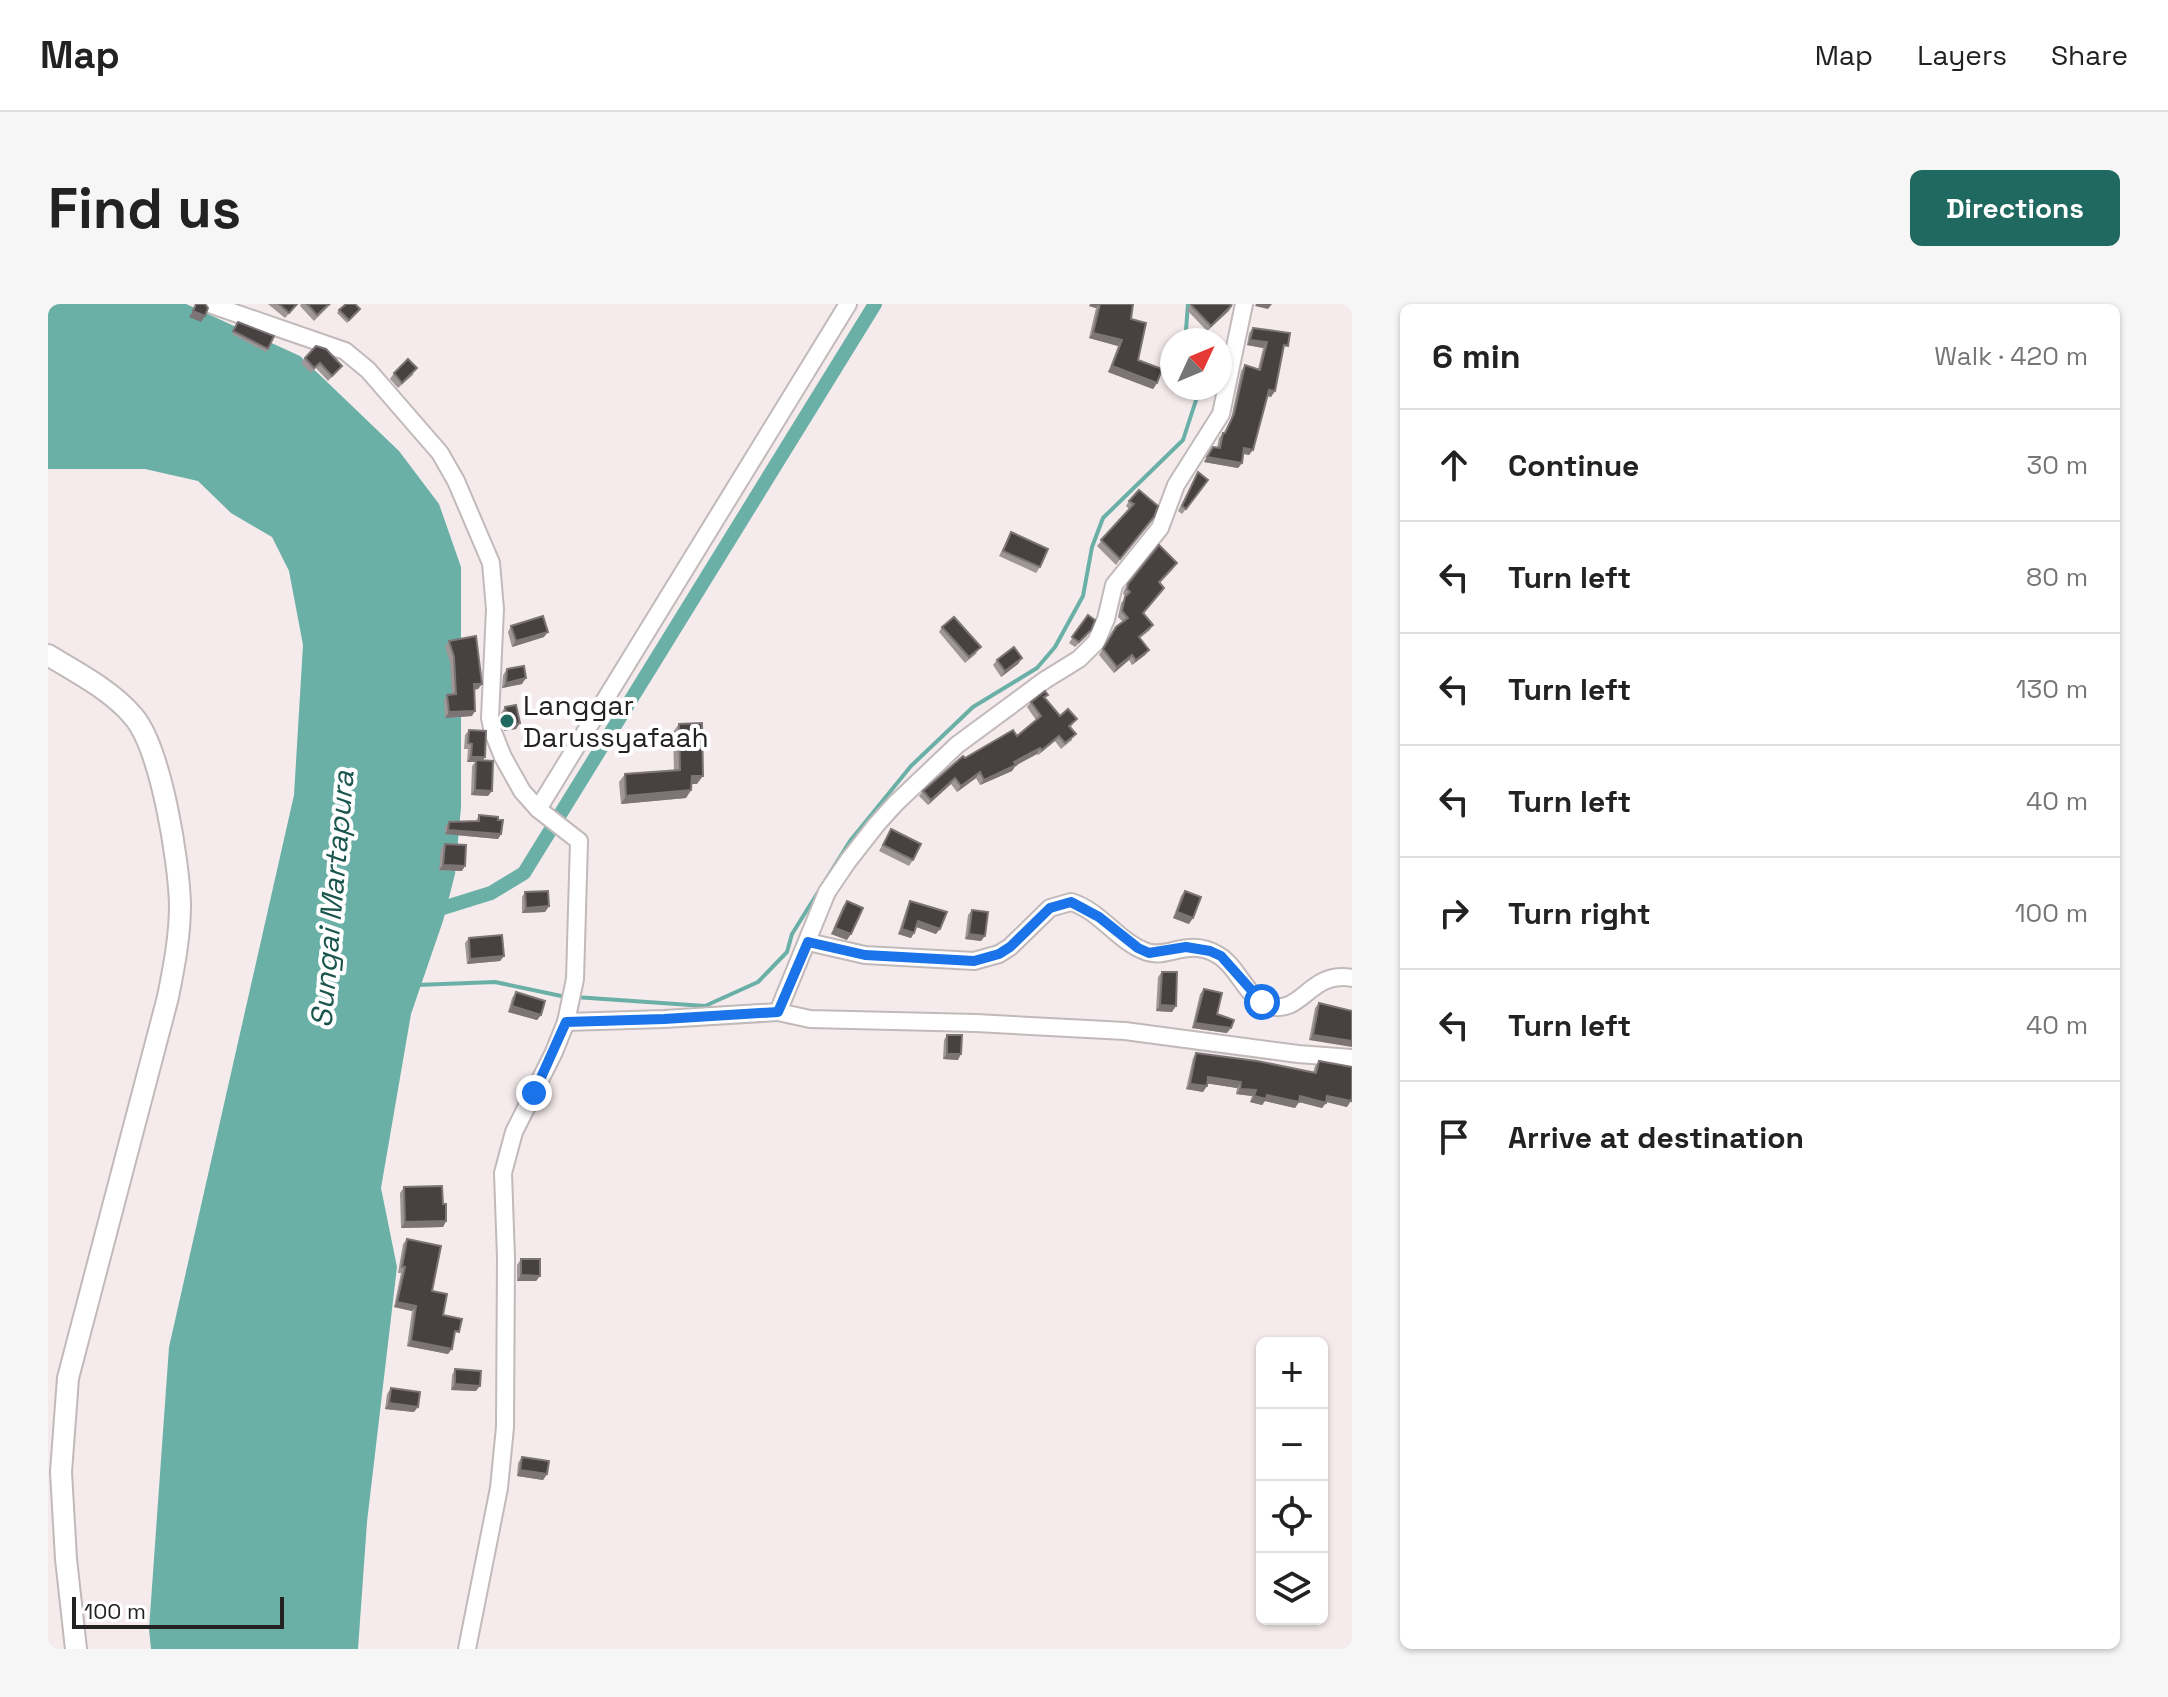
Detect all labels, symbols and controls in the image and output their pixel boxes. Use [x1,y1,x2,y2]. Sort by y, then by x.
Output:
text: Map [40,31,120,79]
text: Map [1815,37,1873,73]
text: Layers [1917,37,2007,73]
text: Share [2051,37,2128,73]
button: Directions [1910,170,2120,246]
text: Find us [48,173,241,244]
north arrow [1160,328,1232,400]
text: 6 min [1432,335,1521,378]
text: Walk · 420 m [1934,339,2088,373]
icon: ahead [1432,443,1476,487]
text: Continue [1508,446,1639,485]
text: 30 m [2027,448,2088,482]
icon: left [1432,555,1476,599]
text: Turn left [1508,558,1631,597]
text: 80 m [2026,560,2088,594]
icon: left [1432,667,1476,711]
text: Turn left [1508,670,1631,709]
text: 130 m [2016,672,2088,706]
place label: Langgar Darussyafaah [523,687,709,755]
marker: Langgar Darussyafaah [498,712,516,730]
water label: Sungai Martapura [301,768,363,1029]
icon: left [1432,779,1476,823]
text: Turn left [1508,782,1631,821]
text: 40 m [2026,784,2088,818]
icon: right [1432,891,1476,935]
text: Turn right [1508,894,1651,933]
text: 100 m [2015,896,2088,930]
route start [1244,984,1280,1020]
icon: left [1432,1003,1476,1047]
text: Turn left [1508,1006,1631,1045]
text: 40 m [2026,1008,2088,1042]
route end [516,1075,552,1111]
icon: arrive [1432,1115,1476,1159]
text: Arrive at destination [1508,1118,1804,1157]
map controls [1256,1337,1328,1625]
button: + [1256,1337,1328,1409]
button: − [1256,1409,1328,1481]
button: locate [1256,1481,1328,1553]
button: layers [1256,1553,1328,1625]
scale bar [72,1593,284,1629]
text: 100 m [84,1597,146,1625]

